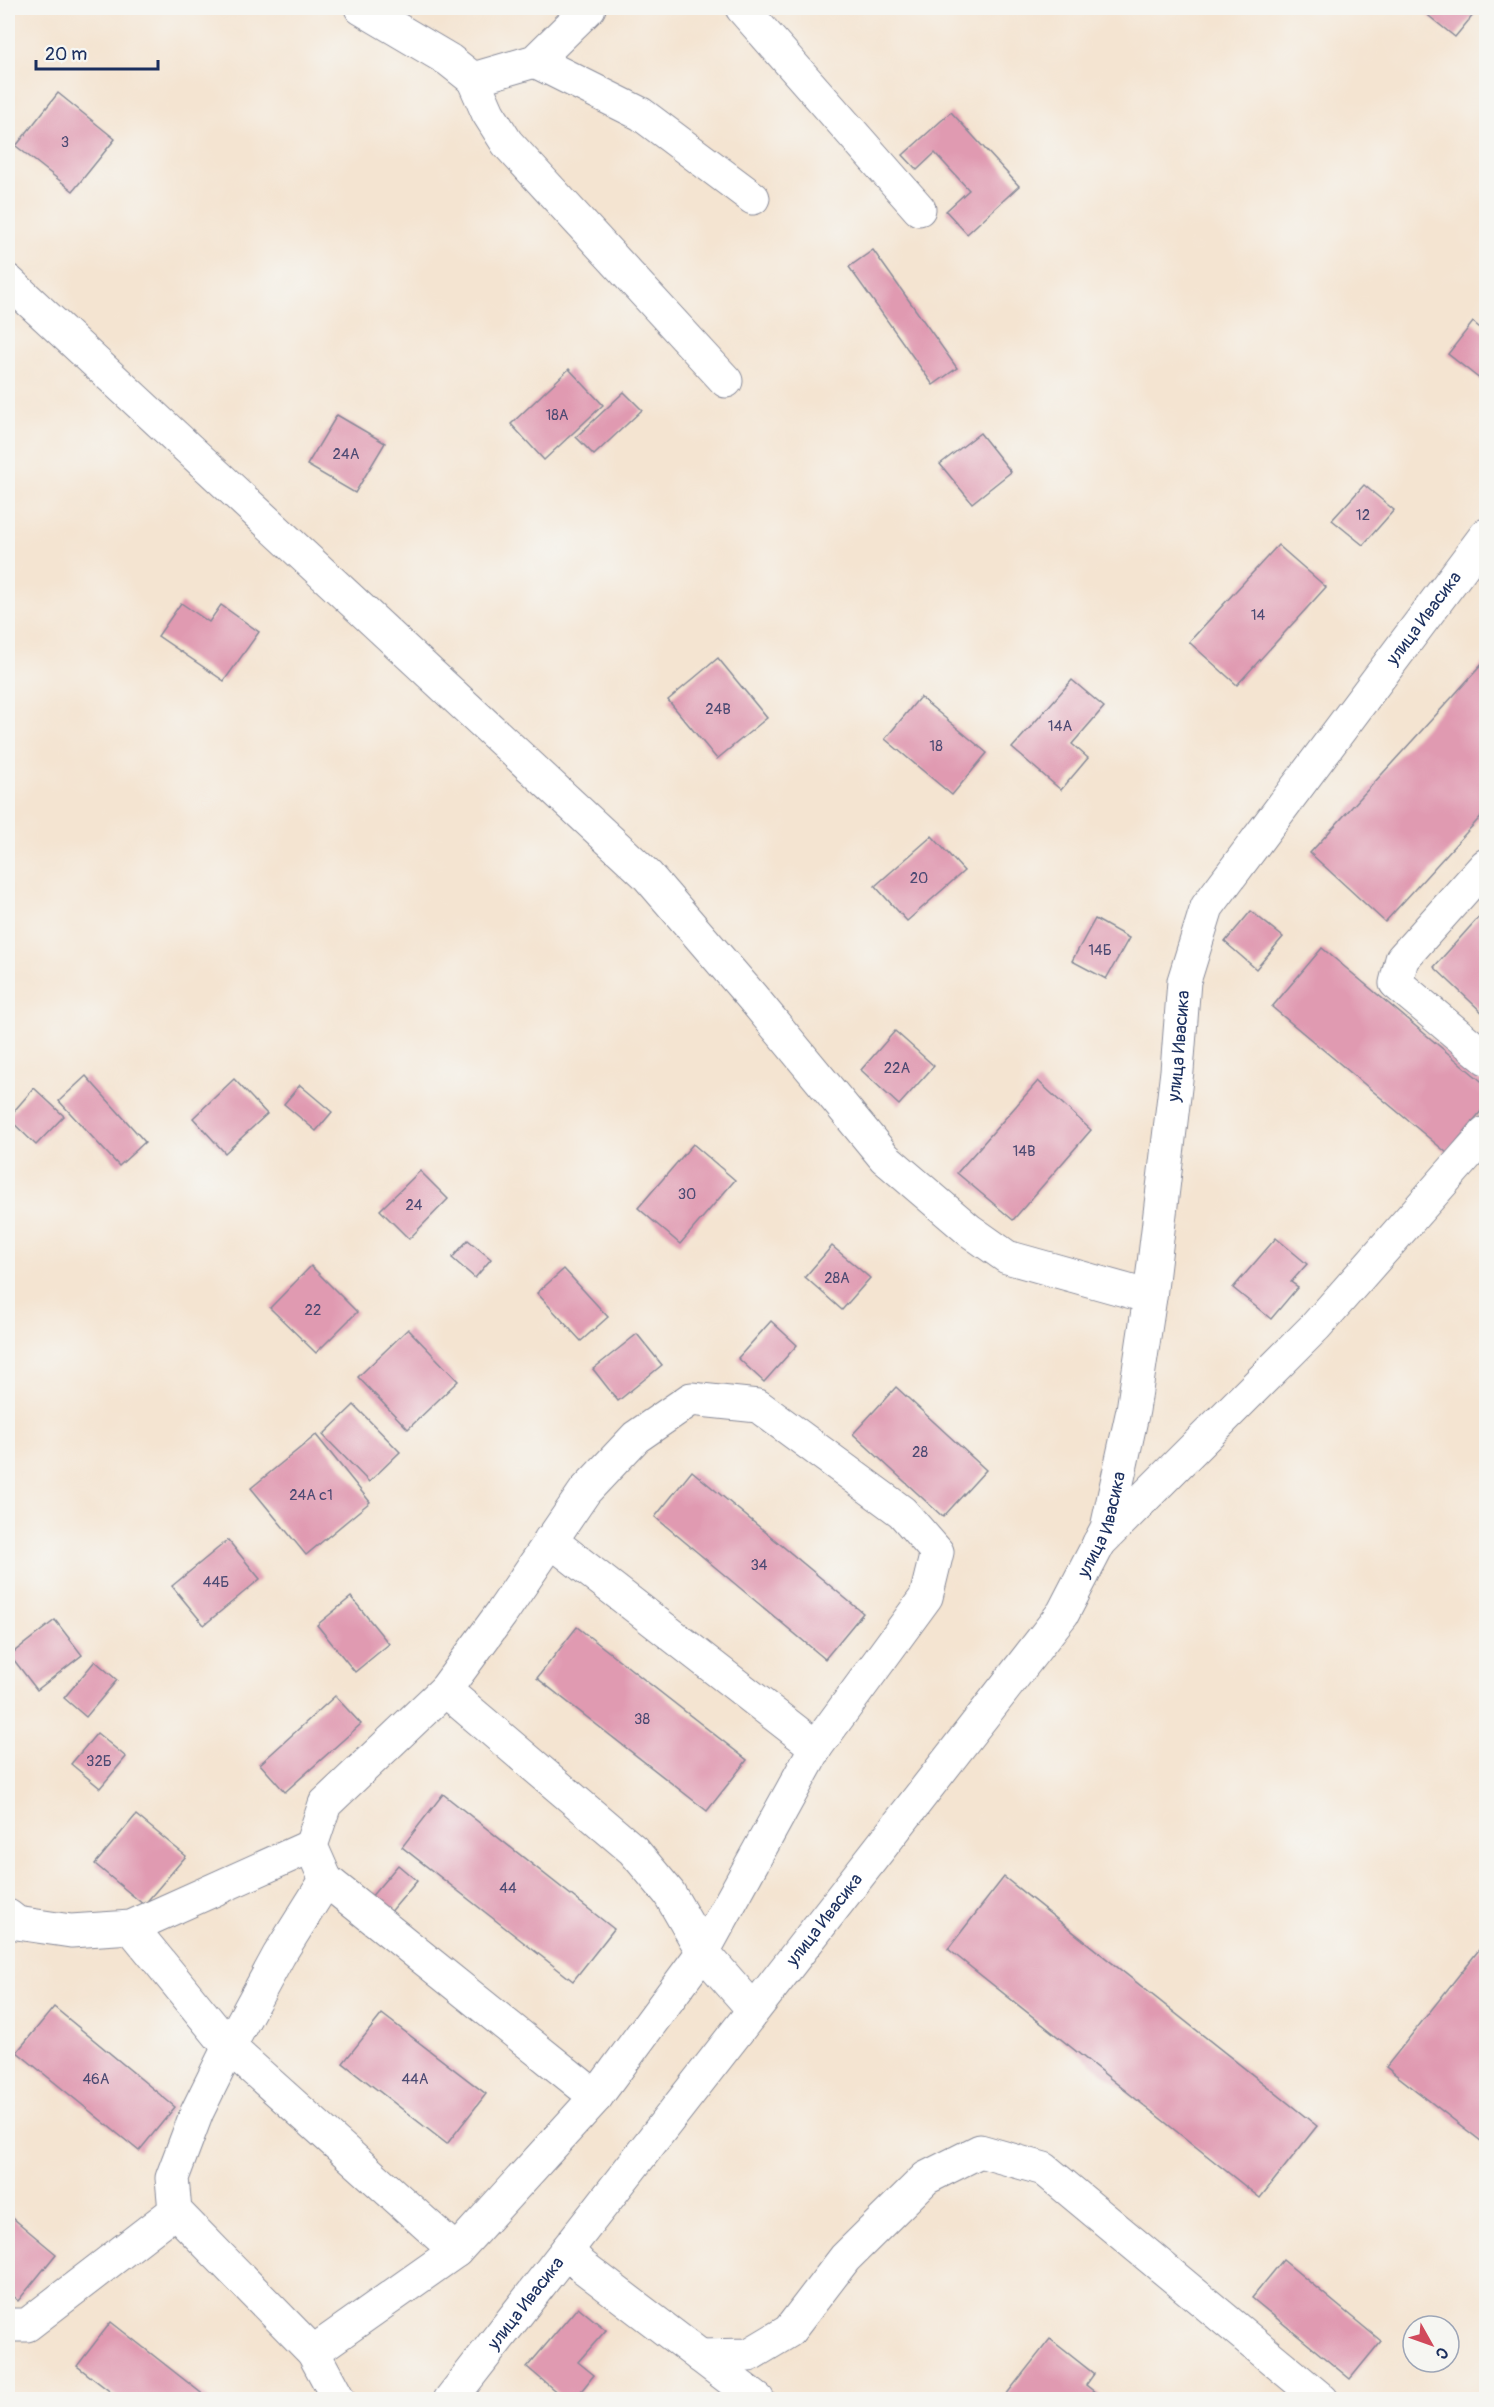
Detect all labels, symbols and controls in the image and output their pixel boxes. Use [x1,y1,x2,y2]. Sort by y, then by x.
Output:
scale bar [36,33,158,71]
text: 20 m [45,43,87,66]
house number: 3 [61,133,69,152]
house number: 18А [545,406,569,425]
house number: 24А [333,445,360,464]
house number: 12 [1356,506,1370,525]
street label: улица Ивасика [1381,567,1467,671]
house number: 14 [1251,606,1266,625]
house number: 24В [705,700,731,719]
house number: 14А [1048,717,1072,736]
house number: 18 [929,737,943,756]
house number: 20 [910,869,928,888]
house number: 14Б [1088,941,1112,960]
street label: улица Ивасика [1162,990,1195,1104]
house number: 22А [884,1059,911,1078]
house number: 14В [1012,1142,1036,1161]
house number: 30 [678,1185,696,1204]
house number: 24 [405,1196,423,1215]
house number: 28А [824,1269,850,1288]
house number: 22 [305,1301,321,1320]
house number: 28 [912,1443,928,1462]
street label: улица Ивасика [1072,1469,1131,1582]
house number: 24А с1 [289,1486,333,1505]
house number: 34 [750,1556,768,1575]
house number: 44Б [203,1573,229,1592]
house number: 38 [634,1710,650,1729]
house number: 32Б [86,1752,112,1771]
street label: улица Ивасика [781,1869,868,1972]
house number: 44 [499,1879,517,1898]
house number: 46А [82,2070,110,2089]
house number: 44А [401,2070,429,2089]
street label: улица Ивасика [482,2252,569,2355]
north arrow [1401,2314,1461,2374]
text: С [1431,2343,1453,2363]

